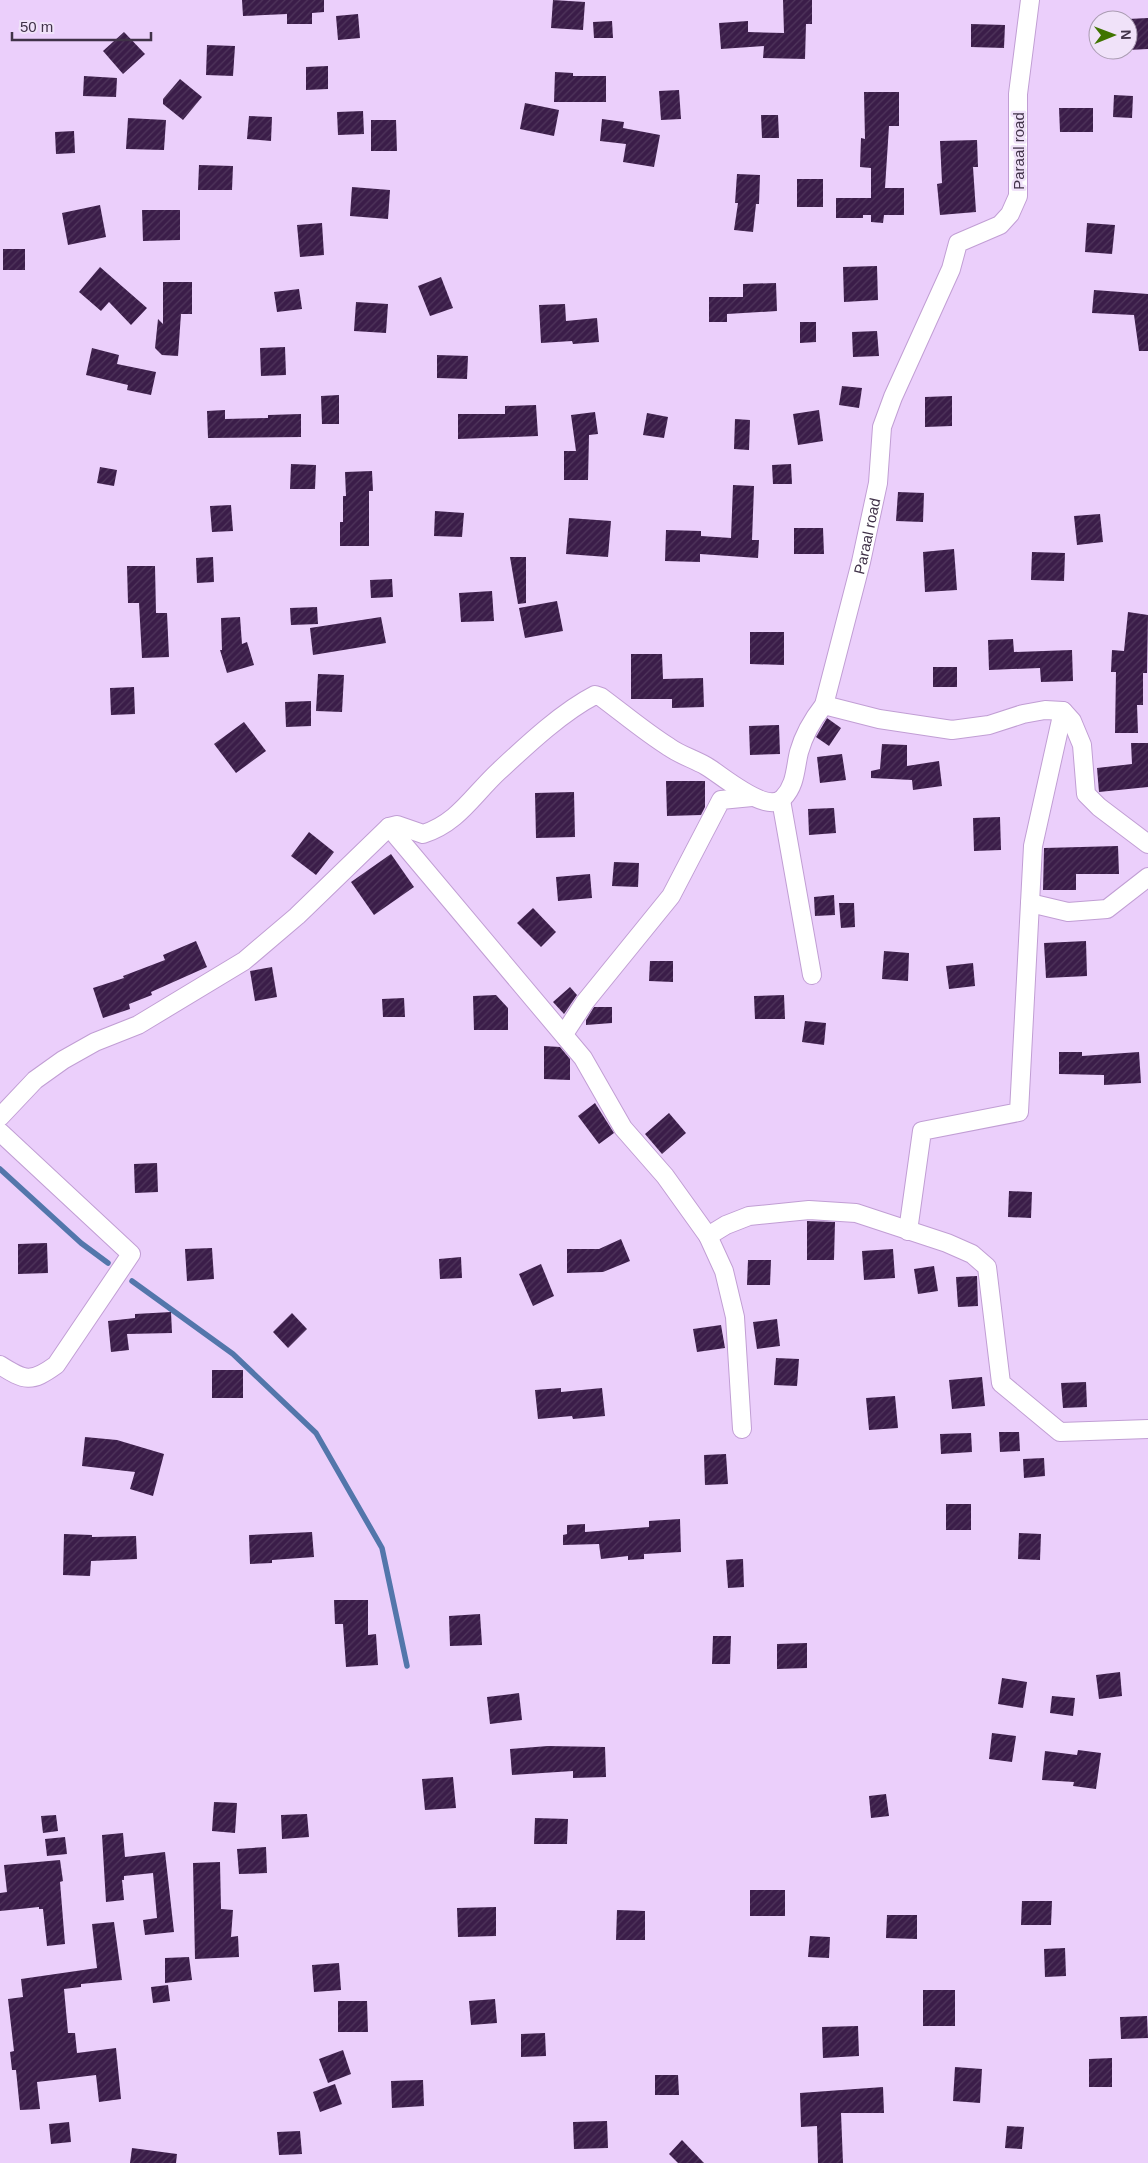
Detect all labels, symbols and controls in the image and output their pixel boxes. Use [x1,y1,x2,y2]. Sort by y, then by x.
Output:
scale bar [12,10,151,42]
north arrow [1088,10,1138,60]
text: 50 m [20,18,53,35]
text: N [1118,30,1134,40]
street label: Paraal road [1010,112,1027,190]
street label: Paraal road [850,496,883,576]

